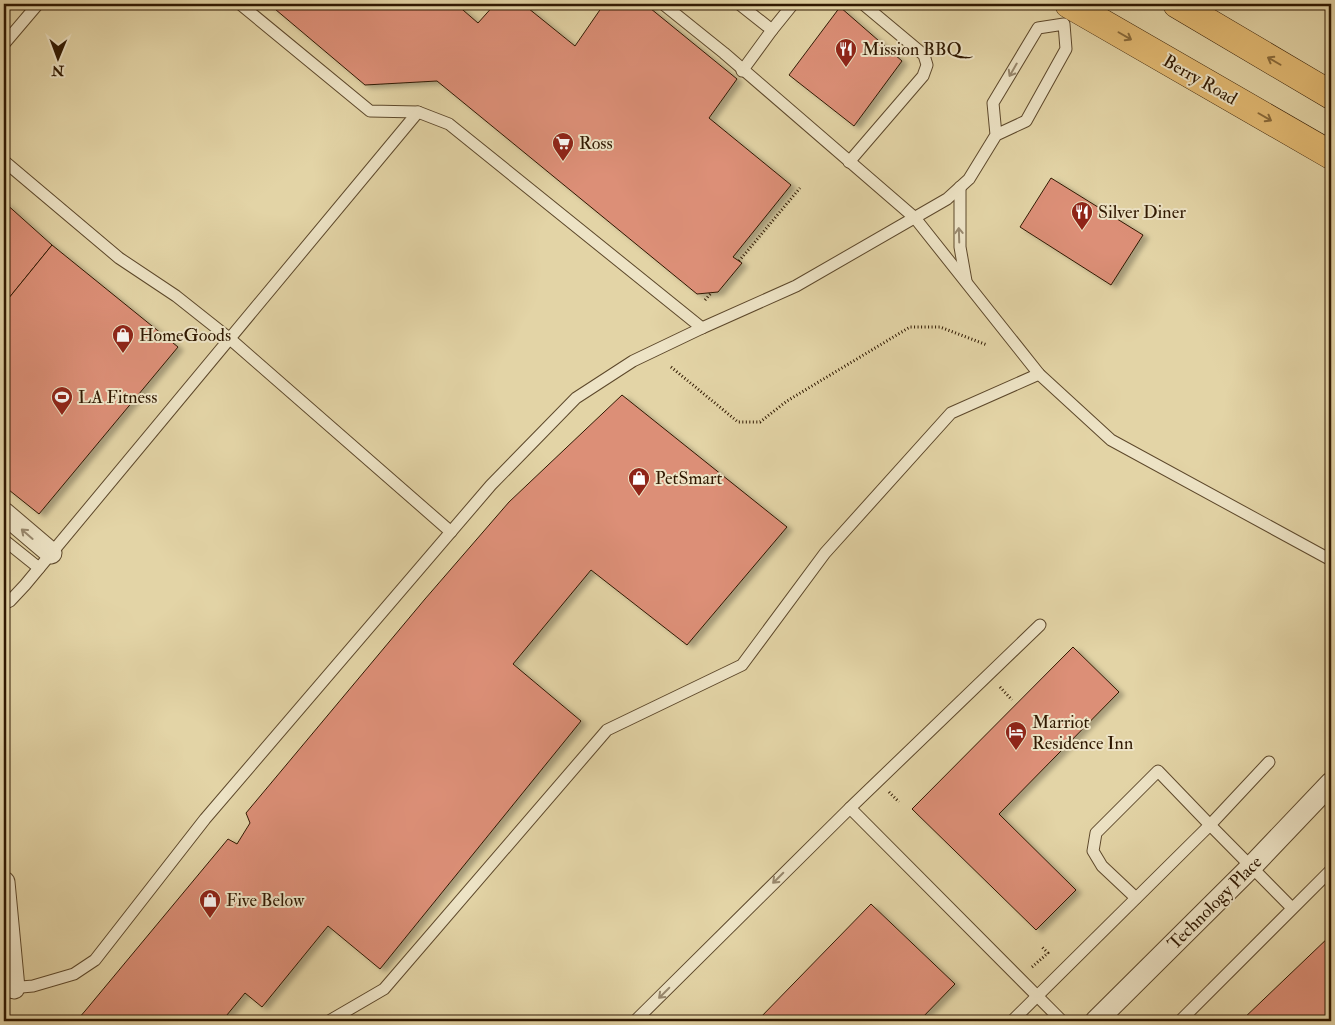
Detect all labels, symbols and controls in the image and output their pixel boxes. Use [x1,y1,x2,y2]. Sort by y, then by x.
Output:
one-way arrow [1117,31,1132,41]
north arrow [32,32,82,82]
restaurant icon: Mission BBQ [834,37,858,68]
place label: Mission BBQ [862,38,973,61]
street label: Berry Road [1159,50,1241,111]
one-way arrow [1267,56,1282,66]
text: N [51,62,65,79]
one-way arrow [1007,63,1017,77]
one-way arrow [1258,113,1272,123]
supermarket icon: Ross [551,131,575,162]
place label: Ross [579,132,613,155]
restaurant icon: Silver Diner [1070,200,1094,231]
place label: Silver Diner [1098,201,1186,224]
one-way arrow [954,227,964,244]
shop icon: HomeGoods [111,323,135,354]
place label: HomeGoods [139,324,231,347]
sports icon: LA Fitness [50,385,74,416]
place label: LA Fitness [78,386,157,409]
shop icon: PetSmart [627,466,651,497]
place label: PetSmart [655,467,722,490]
one-way arrow [21,528,34,539]
place label: Marriot Residence Inn [1032,711,1133,755]
hotel icon: Marriot Residence Inn [1004,720,1028,751]
street label: Technology Place [1163,851,1267,955]
one-way arrow [772,872,785,884]
shop icon: Five Below [198,888,222,919]
place label: Five Below [226,889,305,912]
one-way arrow [657,987,670,999]

